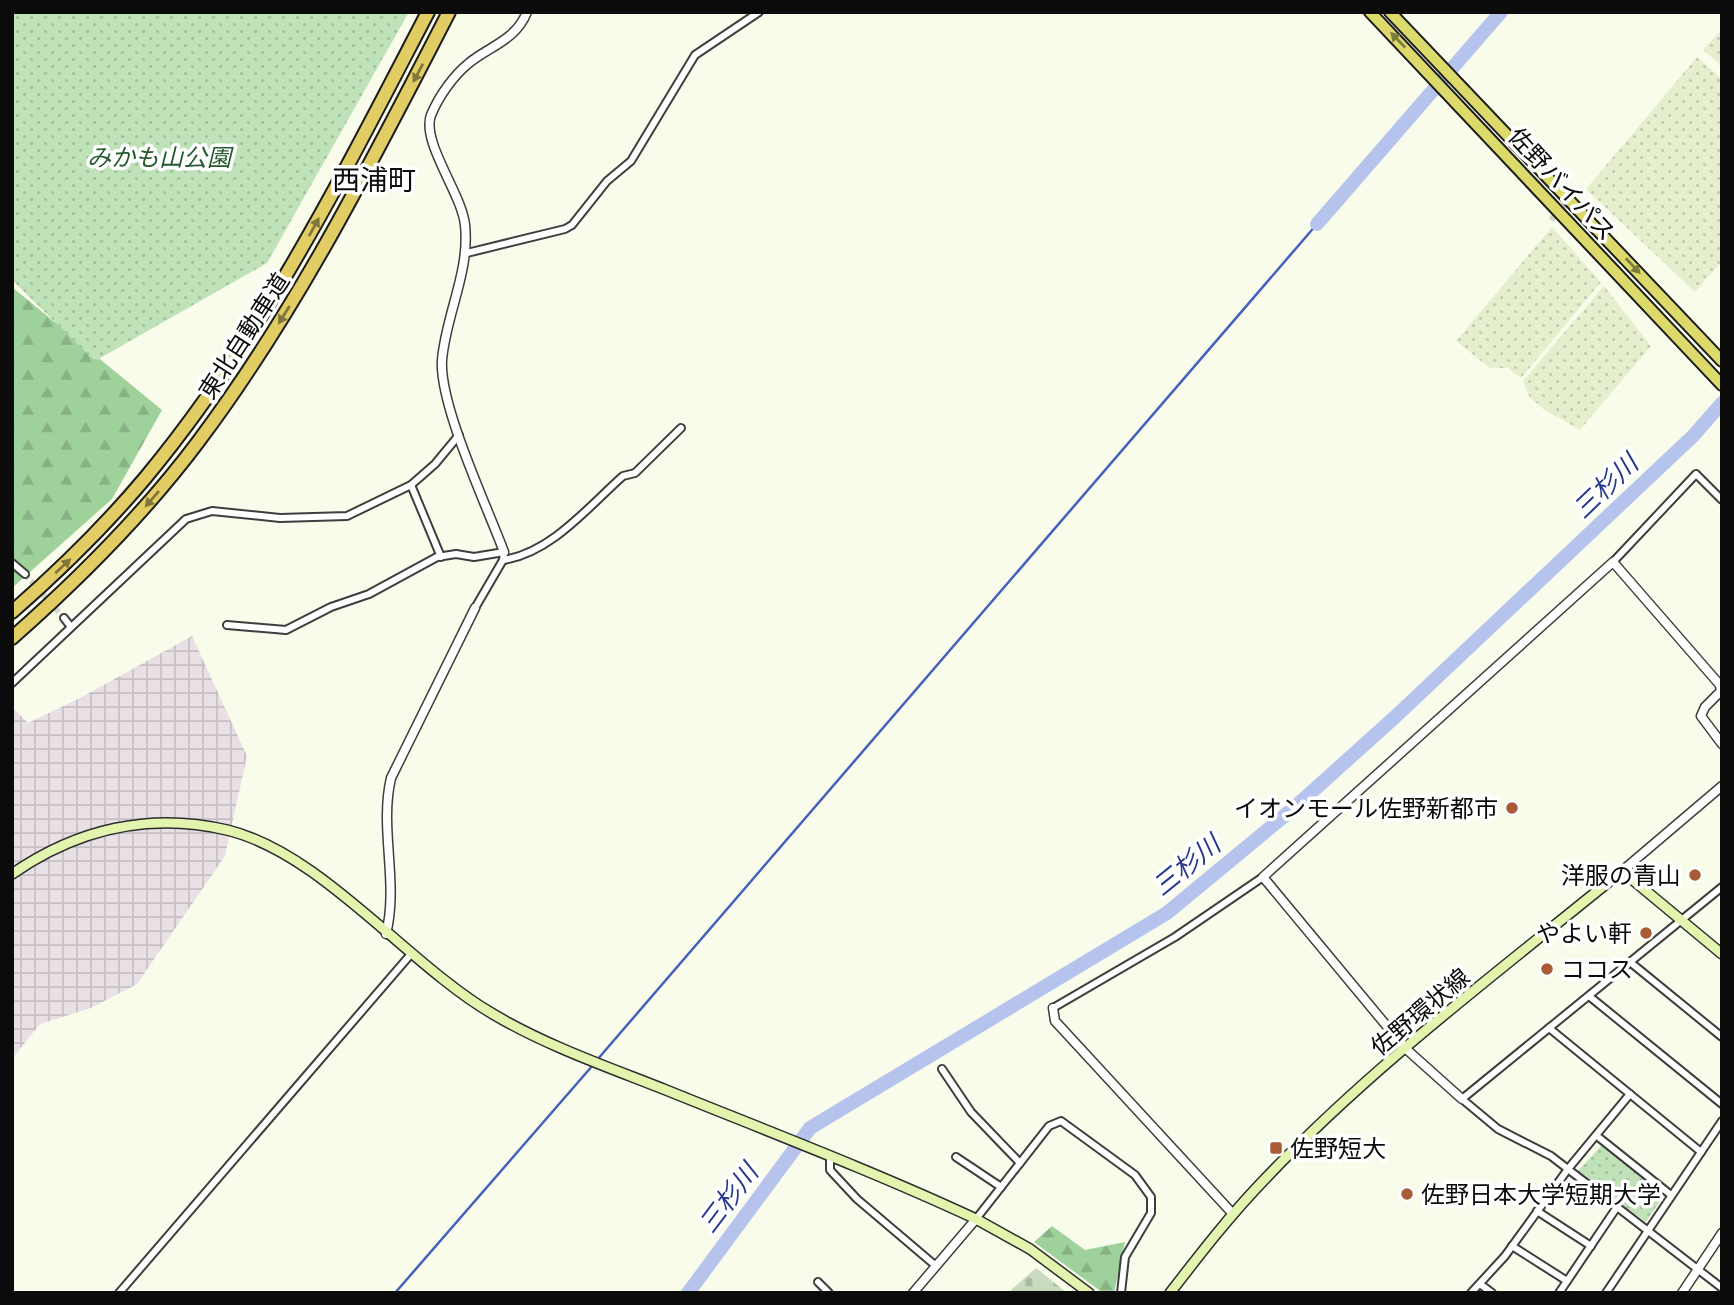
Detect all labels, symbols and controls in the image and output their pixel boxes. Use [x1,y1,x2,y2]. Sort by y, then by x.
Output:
one-way arrow [1390,32,1406,49]
one-way arrow [412,63,424,83]
street label: 佐野バイパス [1502,121,1622,247]
park label: みかも山公園 [87,142,234,173]
district label: 西浦町 [332,162,416,198]
one-way arrow [308,217,320,237]
one-way arrow [1624,257,1640,274]
street label: 東北自動車道 [192,267,296,405]
one-way arrow [278,305,291,324]
water label: 三杉川 [1565,445,1647,525]
one-way arrow [144,490,160,507]
one-way arrow [54,558,72,574]
place label: イオンモール佐野新都市 [1234,793,1498,824]
marker: イオンモール佐野新都市 [1504,800,1520,816]
water label: 三杉川 [1145,826,1229,902]
place label: 洋服の青山 [1561,860,1681,891]
marker: 洋服の青山 [1687,867,1703,883]
place label: やよい軒 [1536,918,1632,949]
marker: やよい軒 [1638,925,1654,941]
place label: ココス [1561,954,1633,985]
marker: ココス [1539,961,1555,977]
street label: 佐野環状線 [1364,962,1476,1062]
place label: 佐野短大 [1290,1133,1386,1164]
marker: 佐野短大 [1268,1140,1284,1156]
water label: 三杉川 [691,1155,766,1239]
place label: 佐野日本大学短期大学 [1421,1179,1661,1210]
marker: 佐野日本大学短期大学 [1399,1186,1415,1202]

